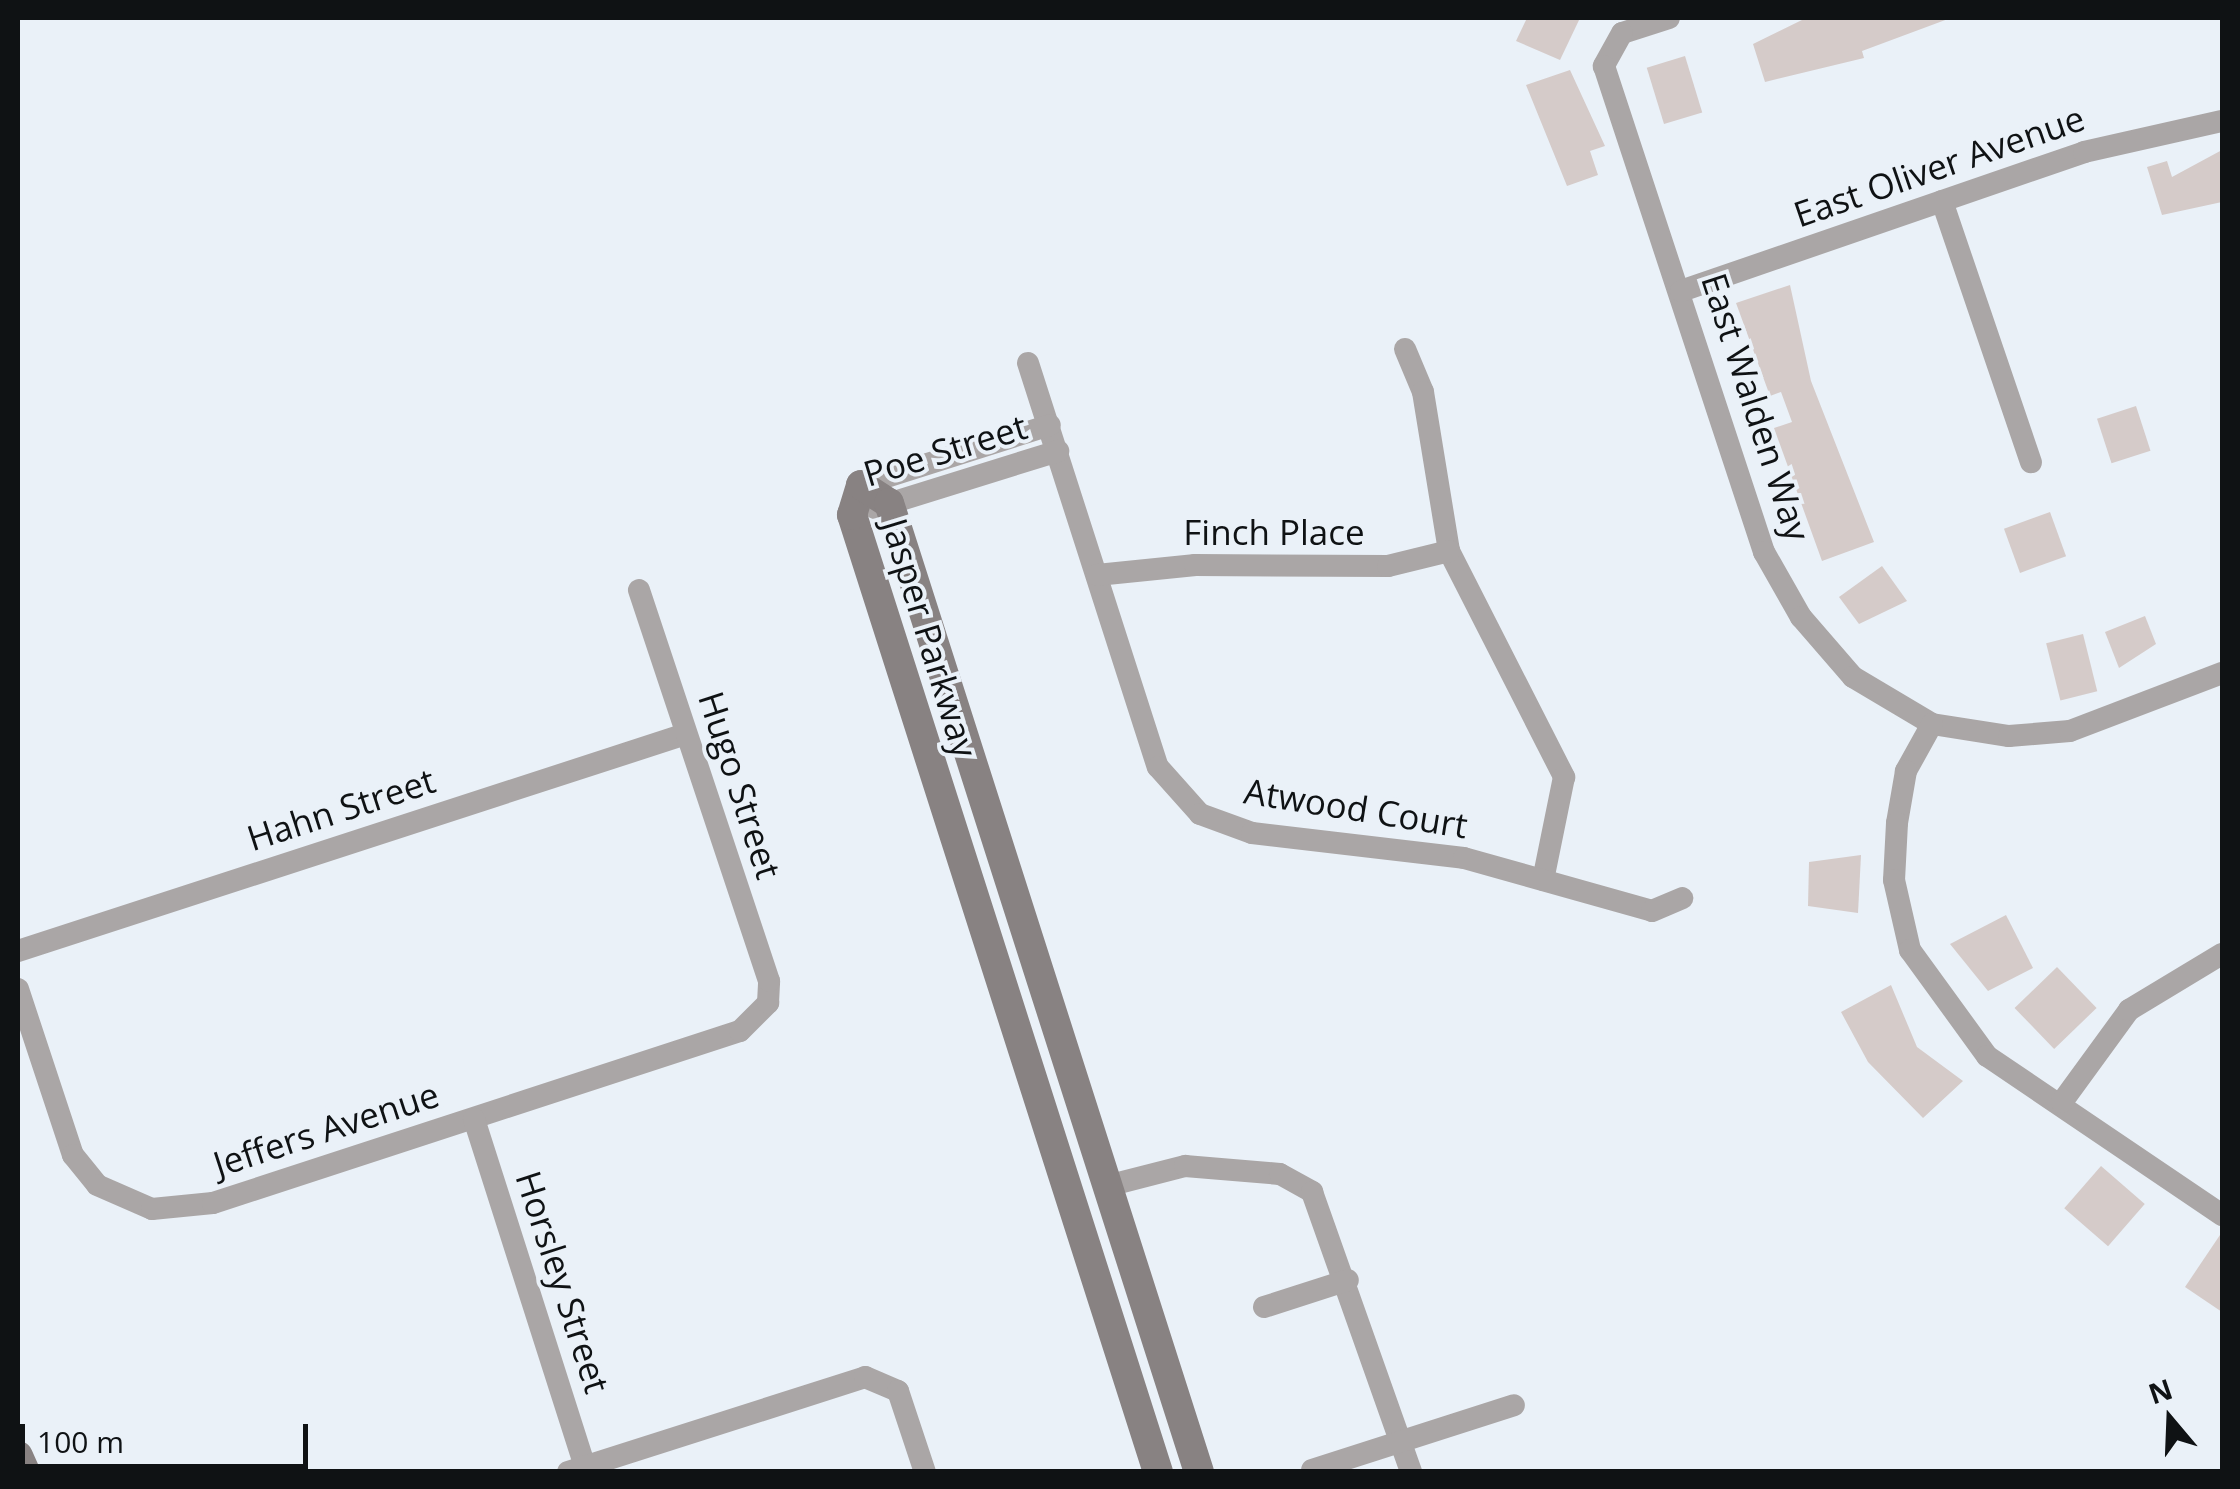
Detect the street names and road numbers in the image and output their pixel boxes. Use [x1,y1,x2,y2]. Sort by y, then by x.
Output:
street label: East Oliver Avenue [1788,97,2090,235]
street label: East Walden Way [1693,268,1819,546]
street label: Poe Street [858,405,1032,495]
street label: Finch Place [1183,511,1365,553]
street label: Jasper Parkway [874,514,986,762]
street label: Hugo Street [690,686,790,884]
street label: Hahn Street [242,759,440,859]
street label: Atwood Court [1241,770,1471,846]
street label: Jeffers Avenue [208,1073,444,1185]
street label: Horsley Street [507,1166,619,1398]

